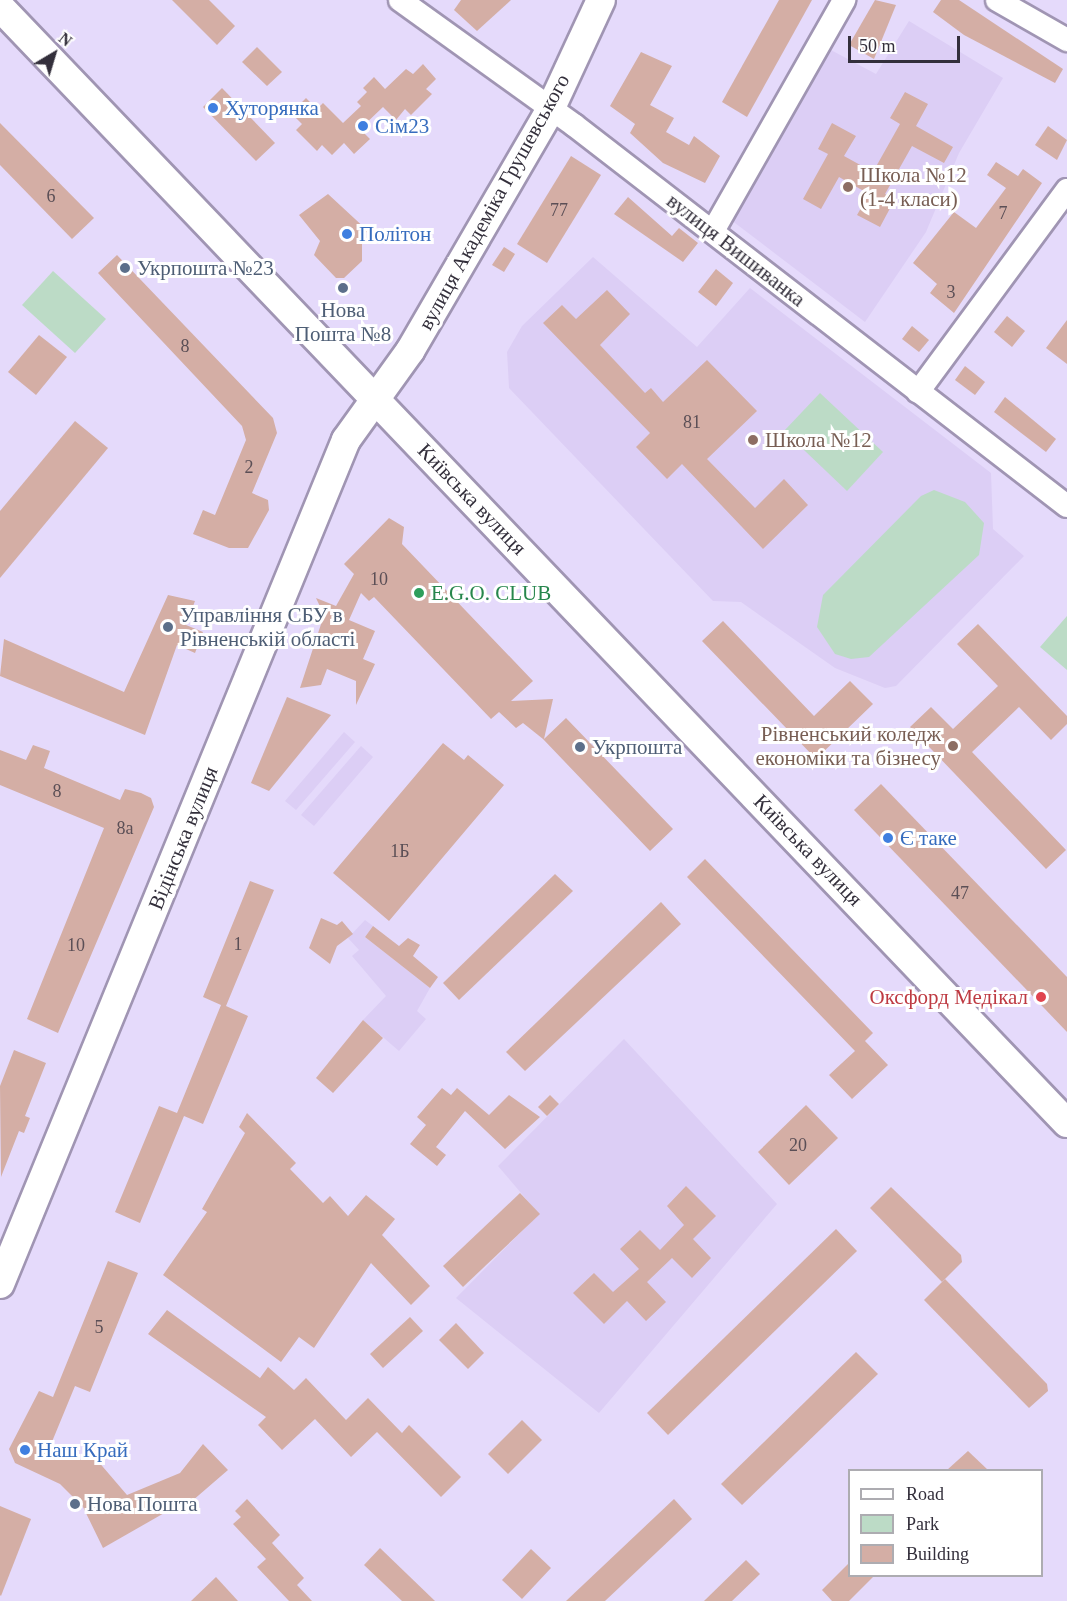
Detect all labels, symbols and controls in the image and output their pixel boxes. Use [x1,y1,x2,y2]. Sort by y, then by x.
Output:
north arrow [24,24,84,84]
scale bar [851,24,964,62]
text: N [56,29,75,50]
text: 50 m [859,36,896,56]
street label: вулиця Академіка Грушевського [413,70,575,334]
place label: Хуторянка [225,95,319,121]
marker: Хуторянка [206,101,220,115]
place label: Сім23 [375,113,429,139]
marker: Сім23 [356,119,370,133]
place label: Школа №12 (1-4 класи) [860,162,967,212]
marker: Школа №12 (1-4 класи) [841,180,855,194]
house number: 6 [46,185,56,207]
street label: вулиця Вишиванка [662,188,810,312]
house number: 77 [550,199,568,221]
house number: 7 [998,202,1008,224]
place label: Політон [359,221,431,247]
marker: Політон [340,227,354,241]
place label: Укрпошта №23 [137,255,274,281]
marker: Укрпошта №23 [118,261,132,275]
marker: Нова Пошта №8 [336,281,350,295]
house number: 3 [946,281,956,303]
place label: Нова Пошта №8 [295,297,391,347]
house number: 8 [180,335,190,357]
house number: 81 [683,411,701,433]
place label: Школа №12 [765,427,872,453]
marker: Школа №12 [746,433,760,447]
street label: Київська вулиця [412,438,532,560]
house number: 2 [244,456,254,478]
house number: 10 [370,568,388,590]
place label: E.G.O. CLUB [431,580,551,606]
marker: E.G.O. CLUB [412,586,426,600]
place label: Управління СБУ в Рівненській області [180,602,355,652]
marker: Управління СБУ в Рівненській області [161,620,175,634]
place label: Рівненський коледж економіки та бізнесу [755,721,941,771]
place label: Укрпошта [592,734,682,760]
marker: Рівненський коледж економіки та бізнесу [946,739,960,753]
marker: Укрпошта [573,740,587,754]
street label: Відінська вулиця [143,763,223,913]
house number: 8 [52,780,62,802]
street label: Київська вулиця [748,789,868,911]
house number: 8а [117,817,133,839]
place label: Є таке [900,825,957,851]
marker: Є таке [881,831,895,845]
house number: 1Б [390,840,410,862]
house number: 47 [951,882,969,904]
house number: 1 [234,933,242,955]
house number: 10 [67,934,85,956]
place label: Оксфорд Медікал [869,984,1028,1010]
marker: Оксфорд Медікал [1032,988,1050,1006]
house number: 20 [789,1134,807,1156]
house number: 5 [94,1316,104,1338]
place label: Наш Край [37,1437,128,1463]
marker: Наш Край [18,1443,32,1457]
legend [848,1469,1043,1577]
text: Road [906,1484,944,1504]
place label: Нова Пошта [87,1491,197,1517]
marker: Нова Пошта [68,1497,82,1511]
text: Park [906,1514,939,1534]
text: Building [906,1544,969,1564]

